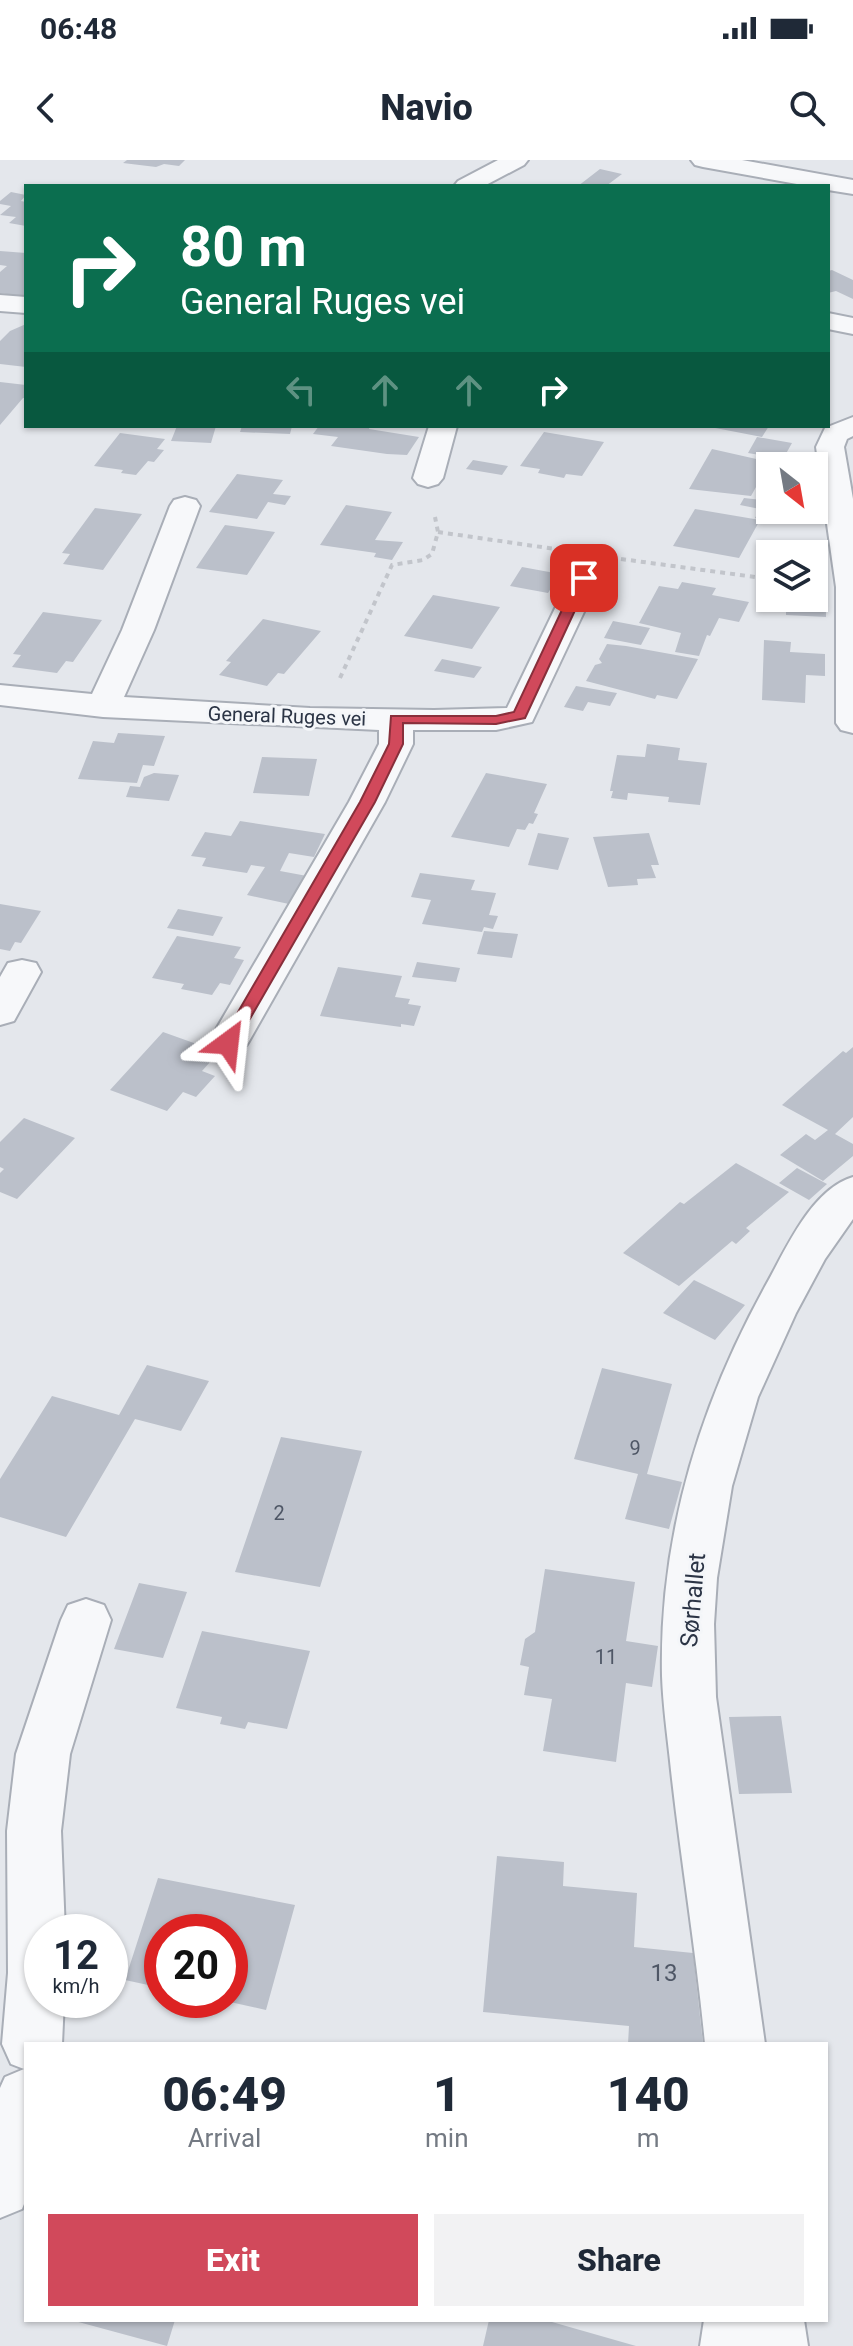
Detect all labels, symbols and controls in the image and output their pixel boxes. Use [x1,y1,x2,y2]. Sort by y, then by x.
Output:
text: 06:48 [40,11,117,46]
icon: back [24,86,68,130]
icon: search [785,86,829,130]
text: Navio [380,87,473,129]
text: 80 m [180,214,307,280]
icon: right [48,216,152,320]
text: General Ruges vei [180,281,465,323]
icon: left [279,368,323,412]
icon: ahead [363,368,407,412]
icon: ahead [447,368,491,412]
icon: right [531,368,575,412]
north arrow [756,452,828,524]
map controls [756,452,828,612]
button: layers [756,540,828,612]
pin [550,544,618,612]
icon: arrive [562,556,606,600]
street label: General Ruges vei [207,701,367,731]
position arrow [186,1001,270,1085]
house number: 9 [629,1436,641,1460]
house number: 2 [273,1501,285,1525]
street label: Sørhallet [675,1552,711,1648]
house number: 11 [595,1645,617,1669]
speed limit sign: 20 [144,1914,248,2018]
text: 12 [53,1932,99,1979]
house number: 13 [651,1959,677,1987]
text: km/h [53,1974,99,1998]
text: 06:49 [162,2066,287,2123]
text: 1 [433,2066,461,2123]
text: 140 [607,2066,690,2123]
text: Arrival [188,2123,261,2153]
text: min [425,2123,469,2153]
text: m [637,2123,660,2153]
button: Exit [48,2214,418,2306]
button: Share [434,2214,804,2306]

